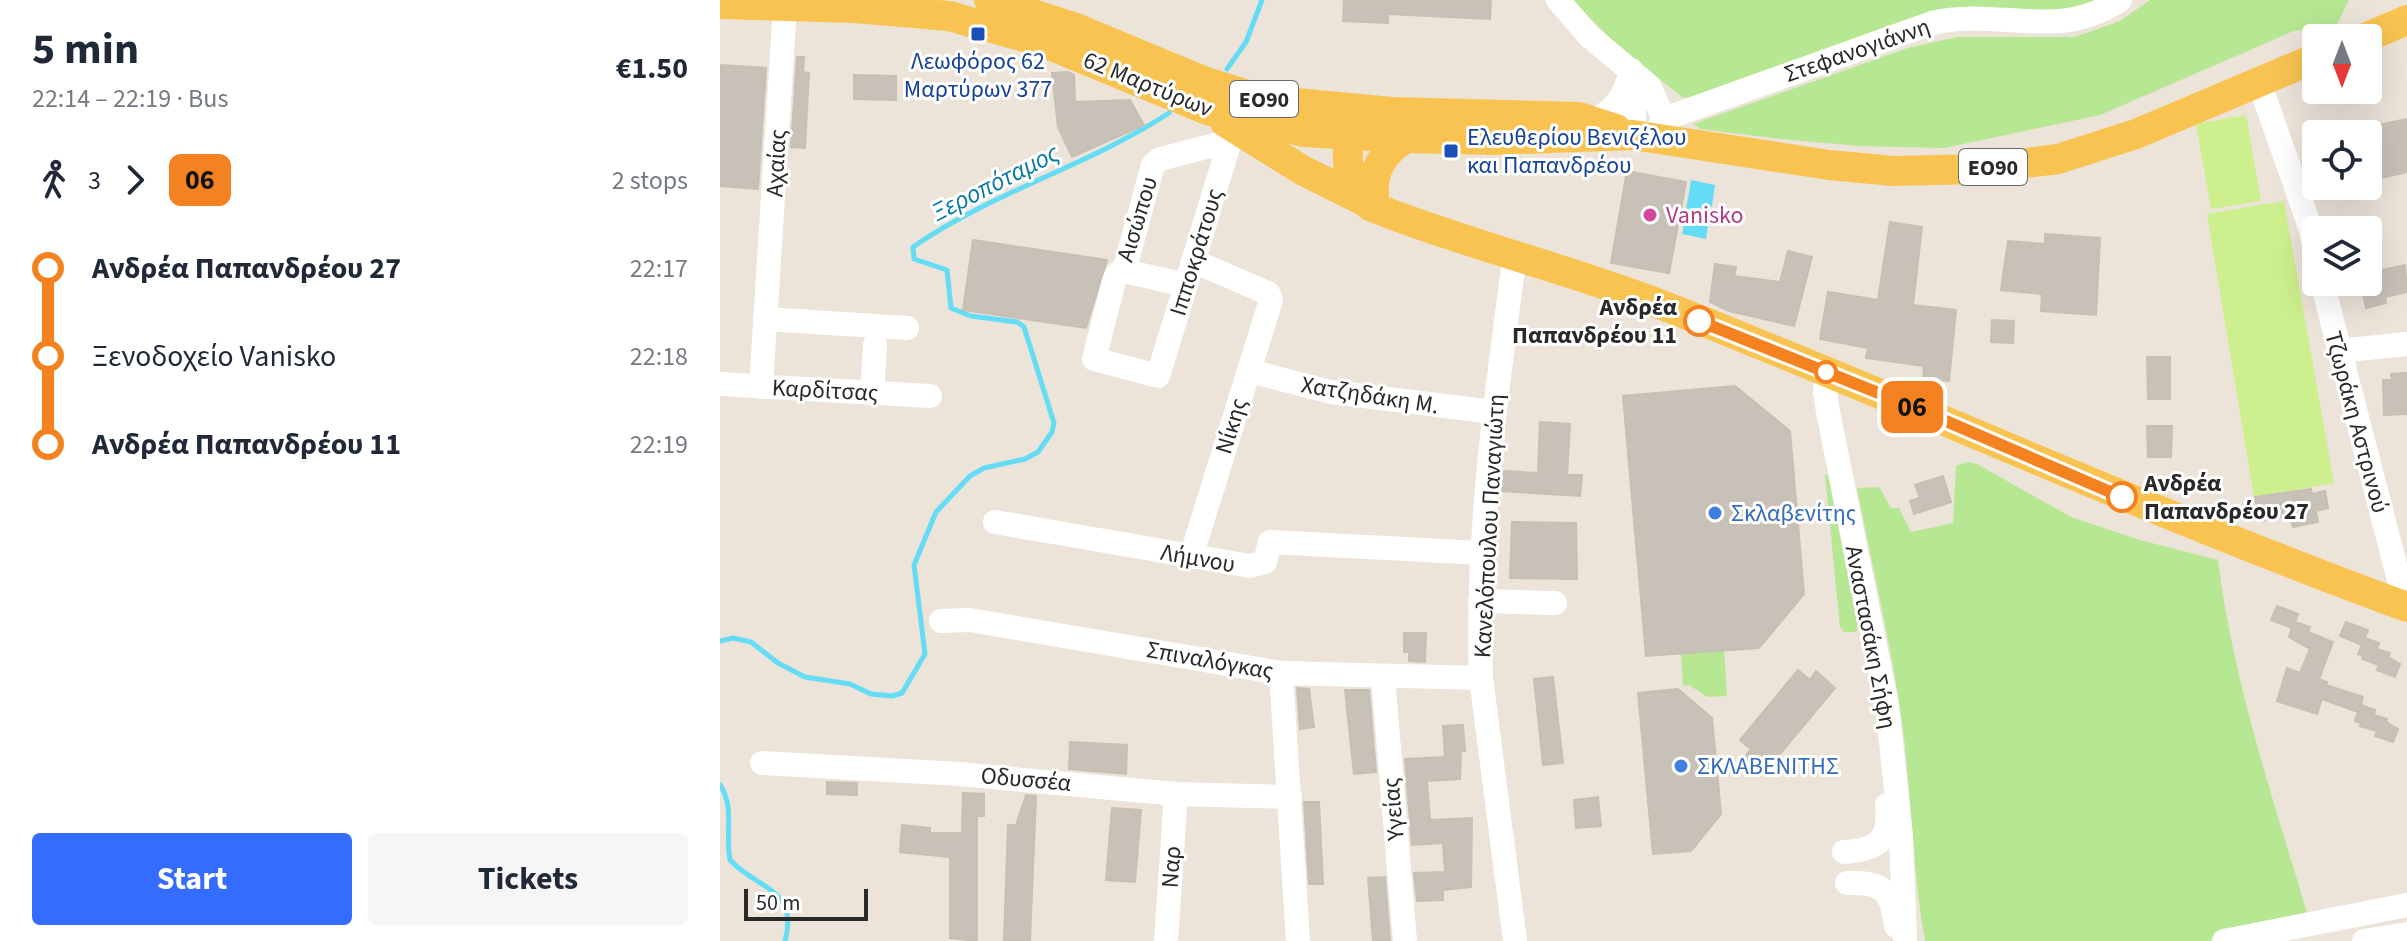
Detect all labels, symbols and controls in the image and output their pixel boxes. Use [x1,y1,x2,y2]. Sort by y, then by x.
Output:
street label: Στεφανογιάννη [1779,9,1935,92]
text: 5 min [32,18,139,81]
north arrow [2302,24,2382,104]
map controls [2302,24,2382,296]
marker: Λεωφόρος 62 Μαρτύρων 377 [969,25,987,43]
street label: 62 Μαρτύρων [1078,43,1218,126]
place label: Λεωφόρος 62 Μαρτύρων 377 [904,44,1052,107]
text: €1.50 [616,47,688,90]
text: 22:14 – 22:19 · Bus [32,80,228,117]
road number: ΕΟ90 [1230,81,1298,117]
place label: Ελευθερίου Βενιζέλου και Παπανδρέου [1467,120,1686,183]
button: locate [2302,120,2382,200]
street label: Αχαίας [757,128,796,198]
water label: Ξεροπόταμος [924,134,1066,231]
marker: Ελευθερίου Βενιζέλου και Παπανδρέου [1442,142,1460,160]
road number: ΕΟ90 [1959,149,2027,185]
icon: walk [32,158,76,202]
icon: forward [113,158,157,202]
text: 06 [185,160,215,200]
text: 3 [88,162,101,199]
text: 2 stops [612,162,688,199]
street label: Αισώπου [1108,172,1167,266]
street label: Ιπποκράτους [1161,184,1232,320]
place label: Vanisko [1666,198,1743,233]
marker: Vanisko [1641,206,1659,224]
button: layers [2302,216,2382,296]
text: Ανδρέα Παπανδρέου 27 [92,247,401,290]
text: 22:17 [630,250,688,287]
place label: Ανδρέα Παπανδρέου 11 [1512,290,1678,353]
marker: Ανδρέα Παπανδρέου 11 [1684,306,1714,336]
street label: Τζωράκη Αστρινού [2315,327,2398,517]
text: Ξενοδοχείο Vanisko [92,335,336,378]
text: 22:18 [630,338,688,375]
unlabelled marker [1815,361,1837,383]
street label: Χατζηδάκη Μ. [1299,367,1441,424]
street label: Καρδίτσας [771,370,879,411]
line badge: 06 [1876,381,1948,433]
text: 06 [1897,387,1927,427]
street label: Κανελόπουλου Παναγιώτη [1465,393,1514,659]
street label: Νίκης [1206,394,1257,459]
text: Ανδρέα Παπανδρέου 11 [92,423,401,466]
text: 22:19 [630,426,688,463]
place label: Ανδρέα Παπανδρέου 27 [2143,466,2309,529]
marker: Ανδρέα Παπανδρέου 27 [2107,482,2137,512]
place label: Σκλαβενίτης [1731,496,1856,531]
marker: Σκλαβενίτης [1706,504,1724,522]
street label: Λήμνου [1158,535,1238,582]
street label: Αναστασάκη Σήφη [1836,542,1905,732]
street label: Σπιναλόγκας [1144,632,1276,689]
place label: ΣΚΛΑΒΕΝΙΤΗΣ [1697,749,1839,784]
marker: ΣΚΛΑΒΕΝΙΤΗΣ [1672,757,1690,775]
street label: Οδυσσέα [979,758,1073,801]
street label: Υγείας [1373,776,1414,843]
button: Start [32,833,352,925]
button: Tickets [368,833,688,925]
street label: Ναρ [1153,845,1190,889]
scale bar [744,885,868,921]
text: 50 m [756,887,801,919]

